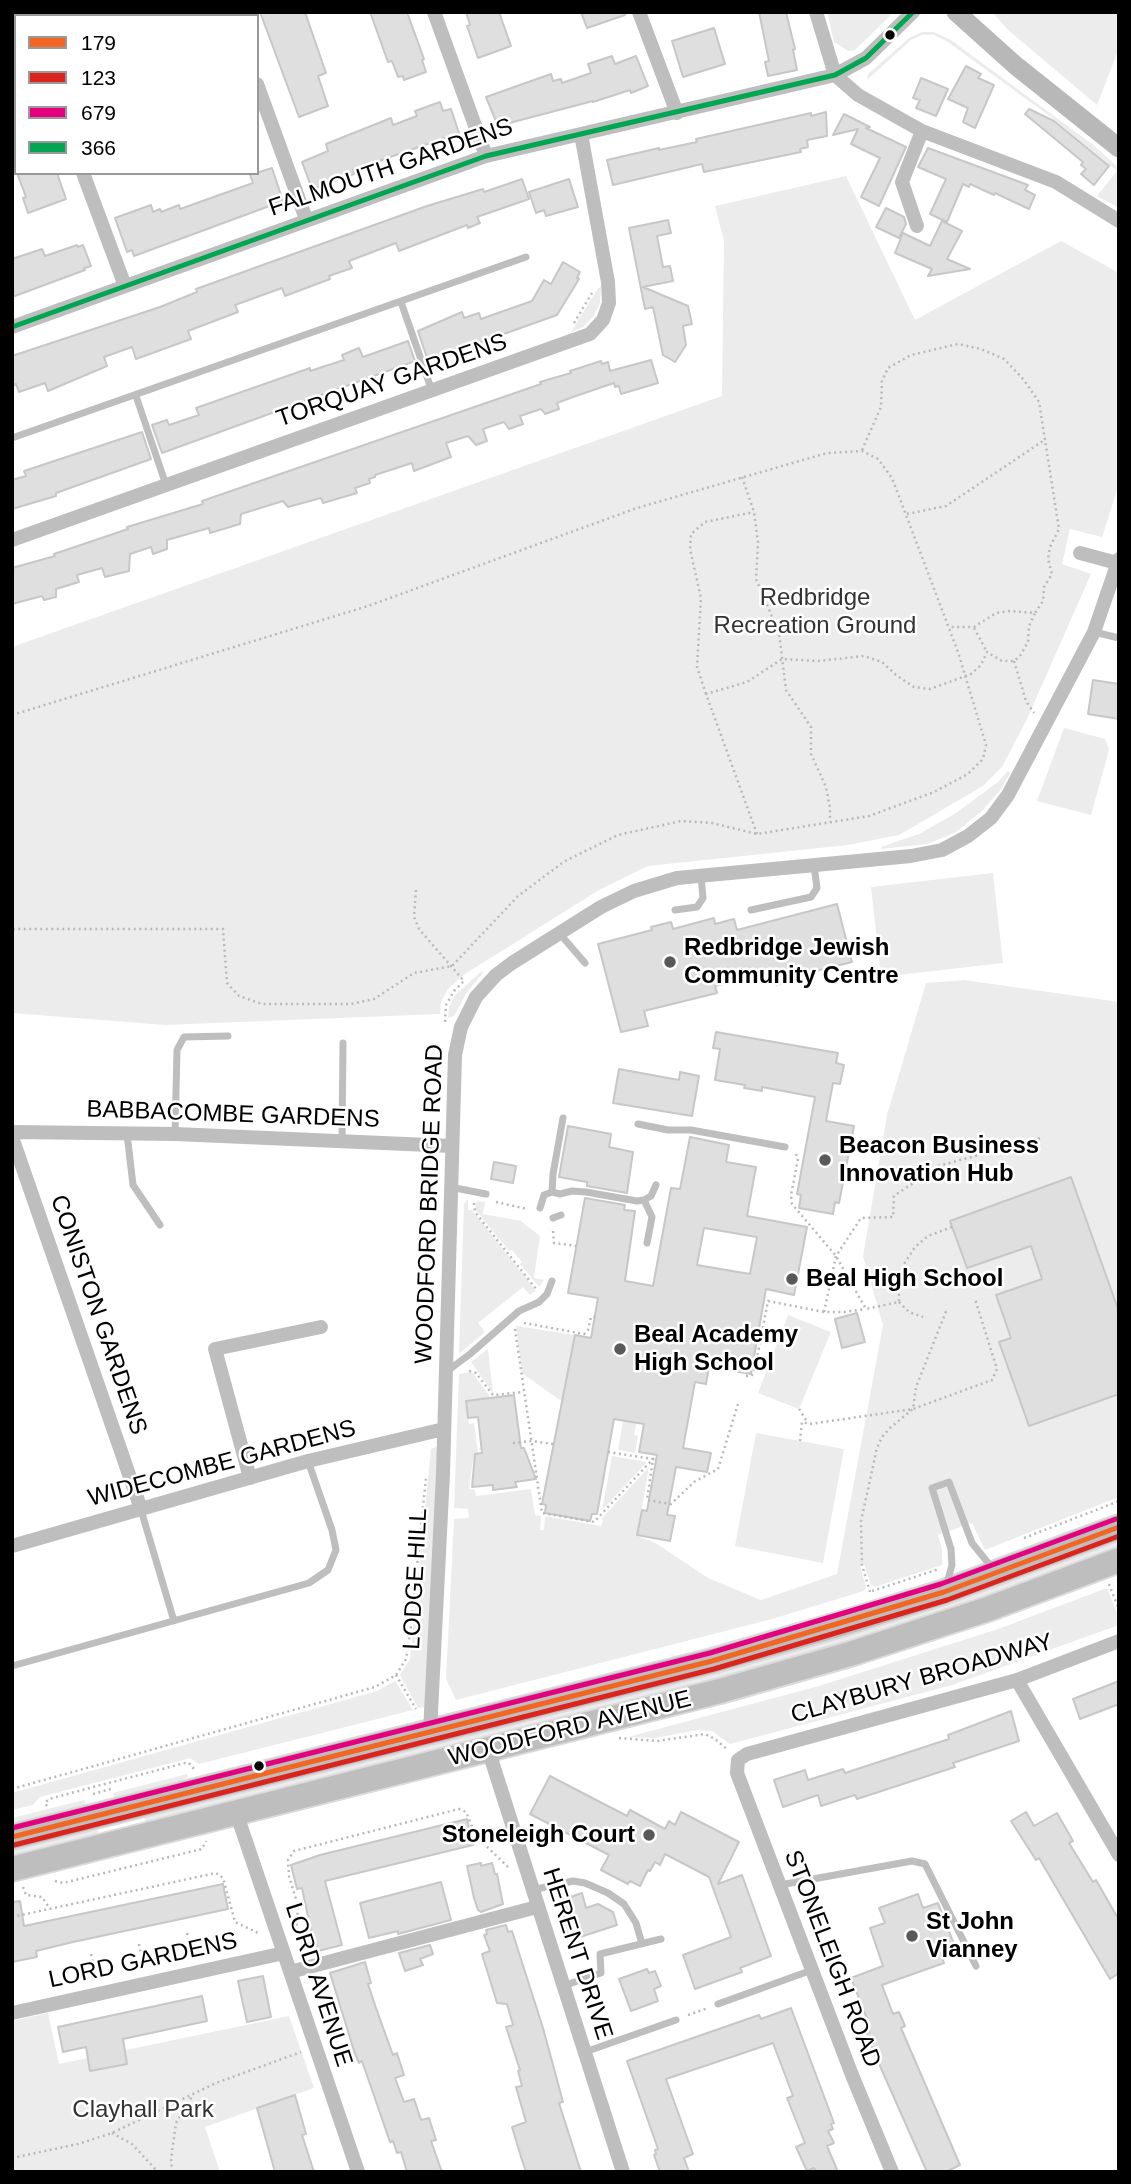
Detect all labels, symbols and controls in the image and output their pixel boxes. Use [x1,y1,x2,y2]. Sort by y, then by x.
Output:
legend [14,14,259,175]
unlabelled marker [883,28,897,42]
text: 179 [81,31,116,54]
text: 123 [81,66,116,89]
text: 679 [81,101,116,124]
street label: FALMOUTH GARDENS [265,113,517,223]
text: 366 [81,136,116,159]
street label: TORQUAY GARDENS [273,328,511,434]
park label: Redbridge Recreation Ground [714,584,916,640]
place label: Redbridge Jewish Community Centre [684,934,899,990]
marker: Redbridge Jewish Community Centre [662,954,678,970]
street label: WOODFORD BRIDGE ROAD [410,1044,450,1364]
street label: BABBACOMBE GARDENS [86,1095,380,1135]
place label: Beacon Business Innovation Hub [839,1132,1039,1188]
marker: Beacon Business Innovation Hub [817,1152,833,1168]
street label: CONISTON GARDENS [43,1191,153,1439]
place label: Beal High School [806,1265,1003,1293]
marker: Beal High School [784,1271,800,1287]
place label: Beal Academy High School [634,1321,798,1377]
marker: Beal Academy High School [612,1341,628,1357]
street label: WIDECOMBE GARDENS [85,1414,359,1514]
street label: LODGE HILL [398,1508,434,1650]
street label: CLAYBURY BROADWAY [788,1628,1056,1730]
street label: WOODFORD AVENUE [446,1685,694,1773]
unlabelled marker [252,1759,266,1773]
place label: Stoneleigh Court [442,1821,635,1849]
marker: Stoneleigh Court [641,1827,657,1843]
street label: STONELEIGH ROAD [777,1846,887,2072]
street label: HERENT DRIVE [536,1865,618,2043]
street label: LORD AVENUE [278,1900,358,2070]
place label: St John Vianney [926,1908,1018,1964]
street label: LORD GARDENS [46,1927,240,1995]
marker: St John Vianney [904,1928,920,1944]
park label: Clayhall Park [72,2096,214,2124]

